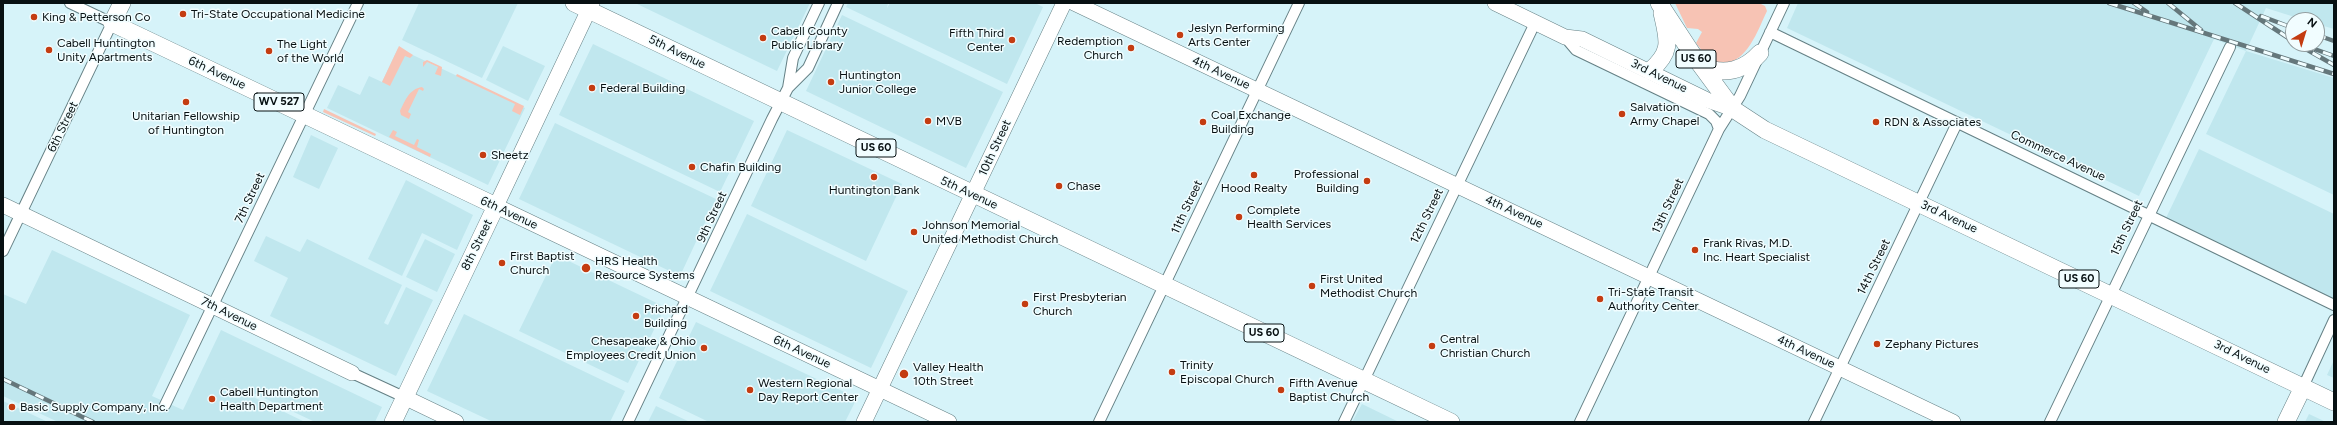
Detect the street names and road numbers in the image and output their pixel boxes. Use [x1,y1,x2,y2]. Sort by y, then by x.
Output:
street label: 5th Avenue [646,32,708,72]
road number: US 60 [1676,50,1716,68]
street label: 6th Avenue [186,53,248,93]
street label: 4th Avenue [1190,53,1252,93]
street label: 3rd Avenue [1628,56,1690,96]
road number: WV 527 [254,93,304,111]
street label: 6th Street [45,99,81,155]
street label: 10th Street [976,118,1014,178]
street label: Commerce Avenue [2008,128,2108,184]
road number: US 60 [856,139,896,157]
street label: 7th Street [232,170,268,226]
street label: 5th Avenue [938,173,1000,213]
street label: 13th Street [1649,176,1687,236]
street label: 11th Street [1168,178,1206,236]
street label: 12th Street [1407,186,1447,246]
street label: 9th Street [694,189,730,245]
street label: 4th Avenue [1483,192,1545,232]
street label: 6th Avenue [478,193,540,233]
street label: 3rd Avenue [1918,198,1980,236]
street label: 15th Street [2108,198,2146,258]
street label: 8th Street [458,217,496,273]
street label: 14th Street [1854,237,1894,297]
road number: US 60 [2059,270,2099,288]
street label: 7th Avenue [198,294,260,334]
road number: US 60 [1244,324,1284,342]
street label: 6th Avenue [771,332,833,372]
street label: 4th Avenue [1775,332,1837,372]
street label: 3rd Avenue [2211,337,2273,377]

